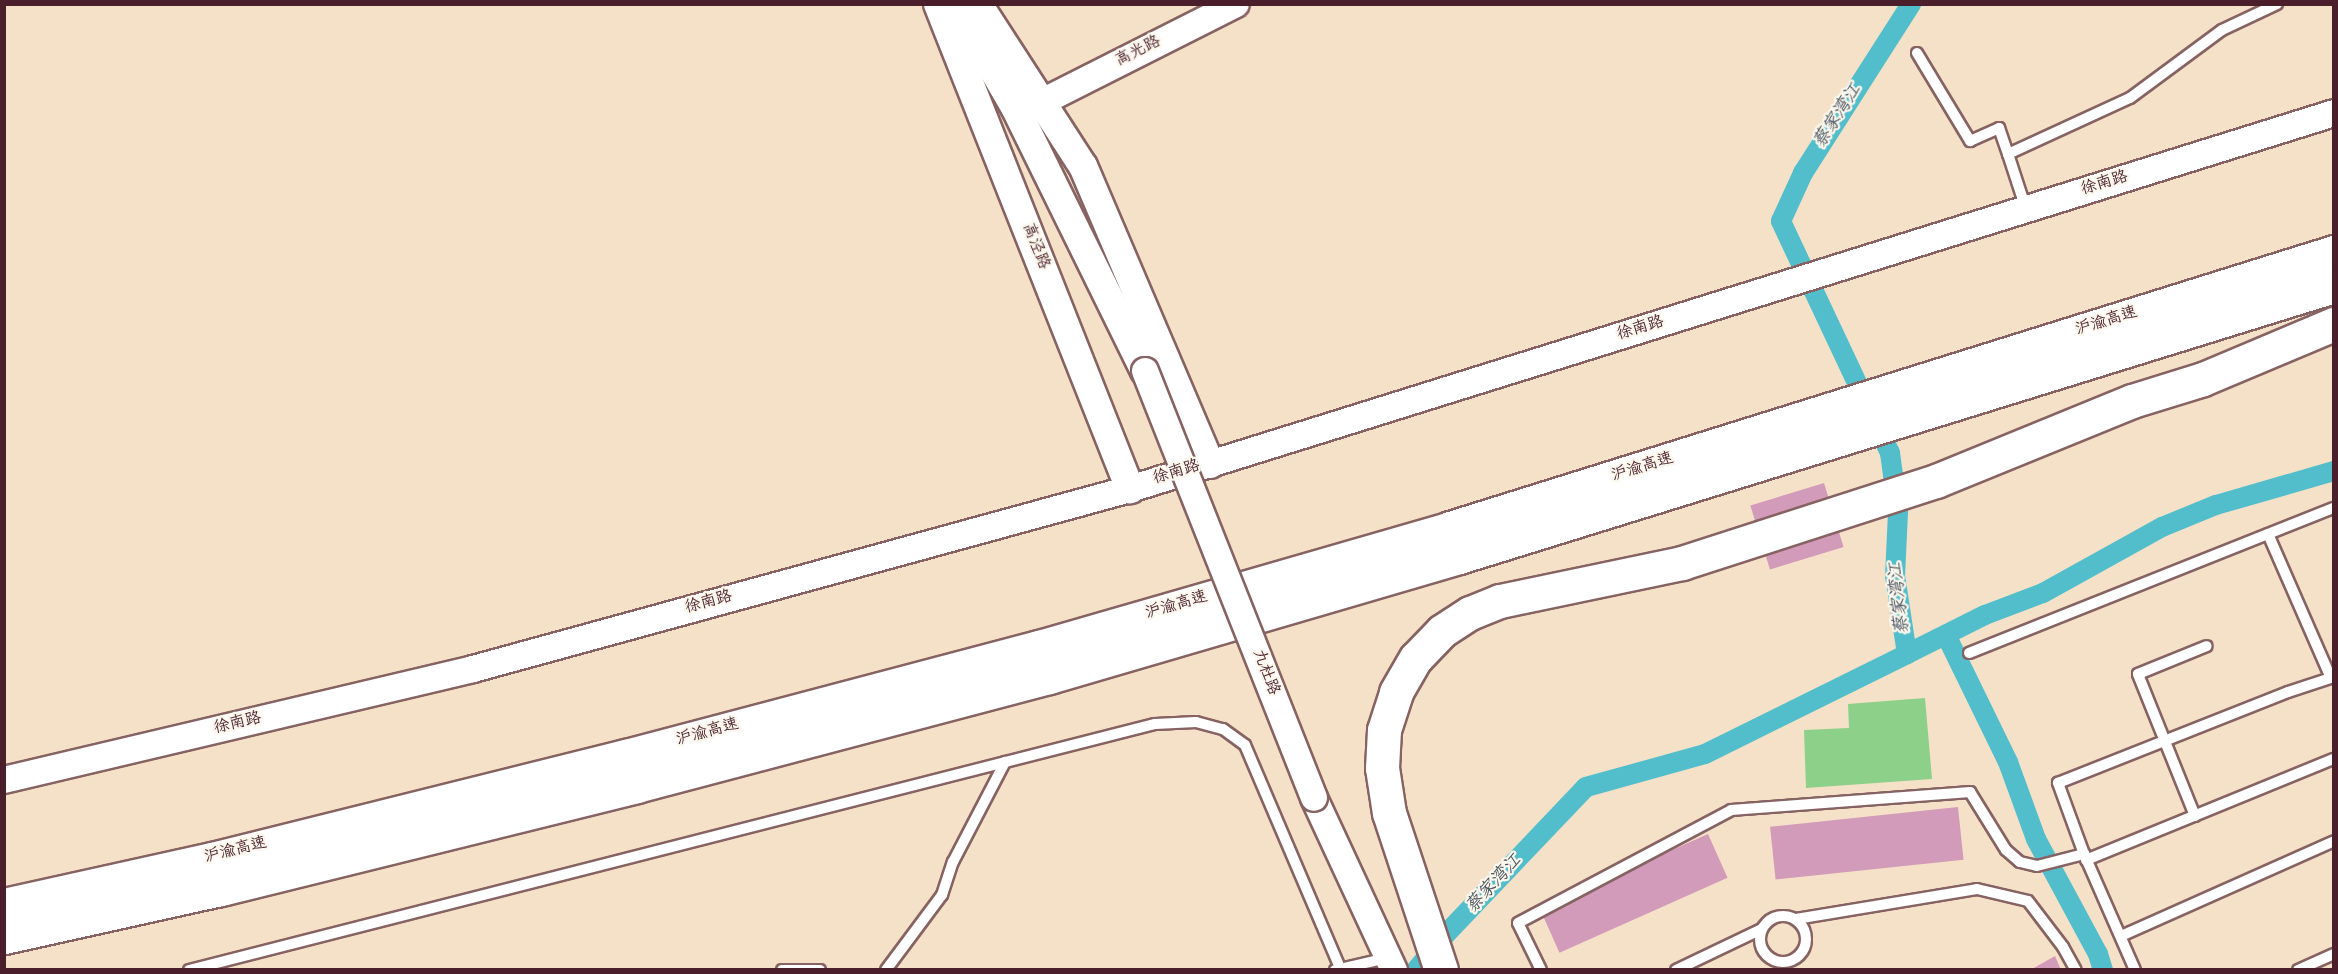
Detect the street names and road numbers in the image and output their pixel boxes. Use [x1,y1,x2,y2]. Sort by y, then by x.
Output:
street label: 高光路 [1113,34,1165,72]
street label: 徐南路 [2079,169,2131,201]
street label: 高泾路 [1016,221,1052,273]
street label: 沪渝高速 [2074,304,2140,342]
street label: 徐南路 [1615,314,1667,346]
street label: 沪渝高速 [1610,450,1676,488]
street label: 徐南路 [1151,458,1203,490]
street label: 徐南路 [683,589,735,619]
street label: 沪渝高速 [1144,589,1210,625]
street label: 九杜路 [1246,647,1282,699]
street label: 徐南路 [212,710,264,740]
street label: 沪渝高速 [675,716,741,752]
street label: 沪渝高速 [203,835,269,869]

